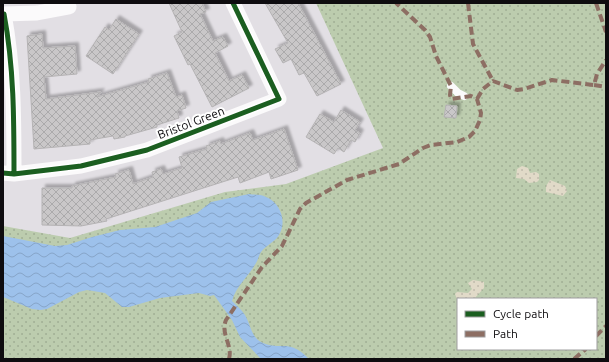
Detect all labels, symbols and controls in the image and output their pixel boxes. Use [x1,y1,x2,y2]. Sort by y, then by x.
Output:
street label: Bristol Green [156,104,226,141]
legend [457,298,597,350]
text: Cycle path [493,307,549,320]
text: Path [493,327,518,340]

